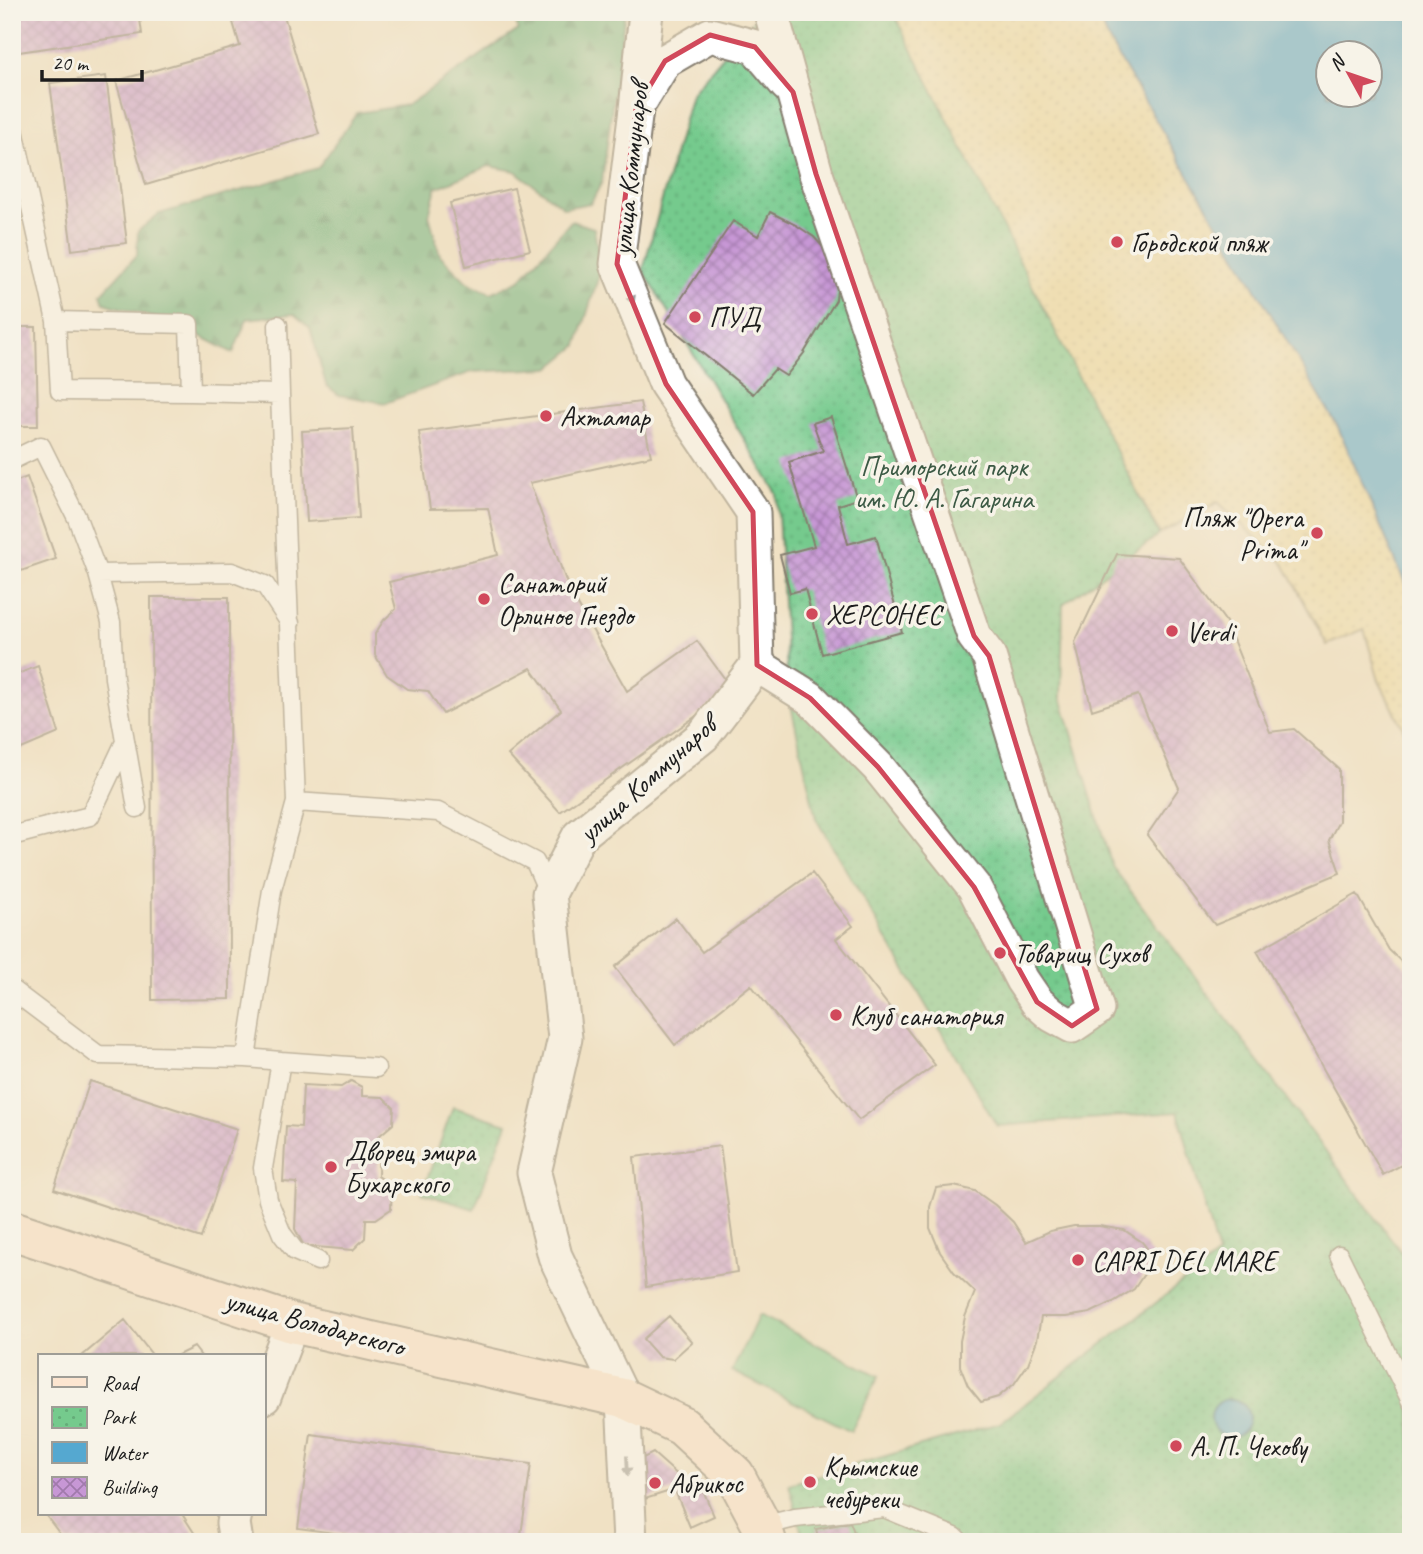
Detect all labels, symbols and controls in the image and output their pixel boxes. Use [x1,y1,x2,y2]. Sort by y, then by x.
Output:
scale bar [42,38,142,82]
north arrow [1314,38,1384,108]
text: N [1324,49,1352,76]
text: 20 m [52,50,90,76]
street label: улица Коммунаров [603,74,657,259]
place label: Городской пляж [1131,225,1270,260]
marker: Городской пляж [1109,234,1125,250]
one-way arrow [625,285,636,306]
place label: ПУД [709,300,762,335]
marker: ПУД [687,309,703,325]
place label: Ахтамар [560,399,651,434]
marker: Ахтамар [538,408,554,424]
park label: Приморский парк им. Ю. А. Гагарина [855,449,1035,516]
place label: Пляж "Opera Prima" [1183,500,1308,567]
marker: Пляж "Opera Prima" [1309,525,1325,541]
place label: Санаторий Орлиное Гнездо [498,566,636,633]
marker: Санаторий Орлиное Гнездо [476,591,492,607]
place label: ХЕРСОНЕС [826,597,944,632]
marker: ХЕРСОНЕС [804,606,820,622]
place label: Verdi [1186,614,1238,649]
marker: Verdi [1164,623,1180,639]
street label: улица Коммунаров [569,704,728,851]
place label: Товарищ Сухов [1014,936,1152,971]
marker: Товарищ Сухов [992,945,1008,961]
place label: Клуб санатория [850,998,1004,1033]
marker: Клуб санатория [828,1007,844,1023]
place label: Дворец эмира Бухарского [345,1134,477,1201]
marker: Дворец эмира Бухарского [323,1159,339,1175]
place label: CAPRI DEL MARE [1092,1243,1280,1278]
marker: CAPRI DEL MARE [1070,1252,1086,1268]
street label: улица Володарского [220,1282,411,1365]
legend [38,1354,266,1516]
text: Road [102,1370,141,1396]
text: Park [102,1404,137,1430]
place label: А. П. Чехову [1190,1429,1309,1464]
marker: А. П. Чехову [1168,1438,1184,1454]
text: Water [102,1440,149,1466]
place label: Крымские чебуреки [824,1449,918,1516]
one-way arrow [621,1455,632,1477]
place label: Абрикос [669,1466,745,1501]
text: Building [102,1474,159,1500]
marker: Крымские чебуреки [802,1474,818,1490]
marker: Абрикос [647,1475,663,1491]

